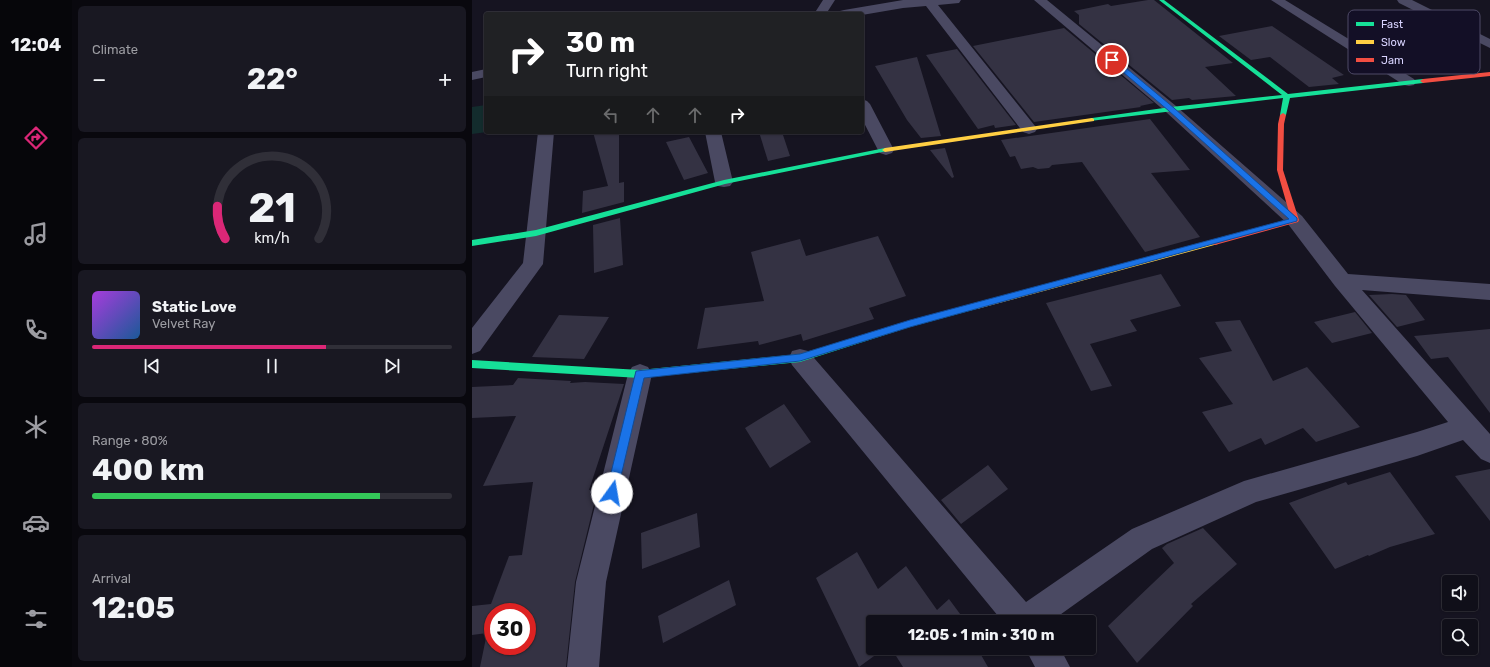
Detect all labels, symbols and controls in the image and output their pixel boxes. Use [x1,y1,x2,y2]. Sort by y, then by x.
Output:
legend [1348,10,1480,74]
text: Fast [1381,18,1404,31]
text: 30 m [566,26,635,59]
icon: right [500,28,552,80]
text: 12:04 [11,34,61,56]
text: Slow [1381,36,1406,49]
text: Climate [92,42,138,57]
pin [1095,43,1129,77]
icon: arrive [1101,49,1123,71]
text: Jam [1381,54,1404,67]
text: Turn right [566,60,648,82]
text: 22° [247,61,298,97]
text: − [92,66,106,93]
text: + [438,66,452,93]
icon: left [600,104,622,126]
icon: ahead [642,104,664,126]
icon: ahead [684,104,706,126]
icon: right [726,104,748,126]
icon: directions [22,124,50,152]
text: 21 [248,183,296,232]
icon: music [22,220,50,248]
text: km/h [254,230,290,247]
text: Static Love [152,298,236,316]
icon: phone [22,316,50,344]
text: Velvet Ray [152,316,215,331]
icon: previous [141,355,163,377]
icon: pause [261,355,283,377]
icon: next [381,355,403,377]
icon: climate [22,413,50,441]
text: Range · 80% [92,433,168,448]
text: 400 km [92,452,205,488]
position arrow [591,472,633,514]
icon: car [22,509,50,537]
text: Arrival [92,571,131,586]
map controls [1442,575,1478,655]
button: sound [1442,575,1478,611]
text: 12:05 [92,590,175,626]
speed limit sign: 30 [484,603,536,655]
icon: filters [22,605,50,633]
button: search [1442,619,1478,655]
text: 12:05 · 1 min · 310 m [908,626,1054,644]

